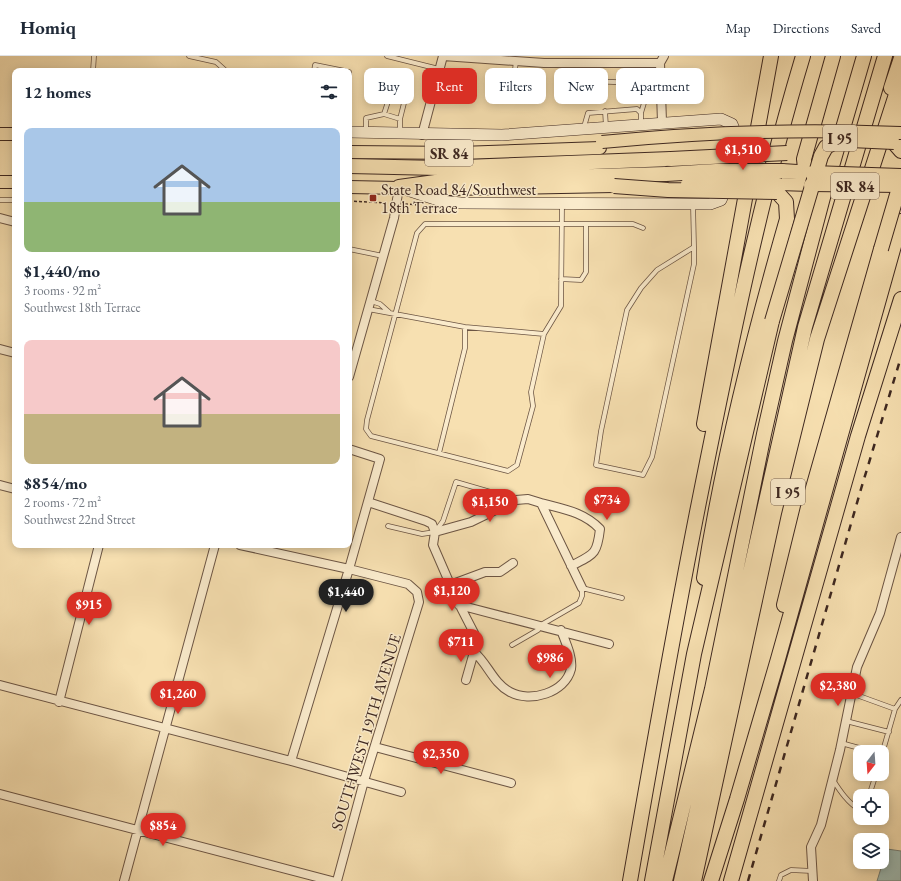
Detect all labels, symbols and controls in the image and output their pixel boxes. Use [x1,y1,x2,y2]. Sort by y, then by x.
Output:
text: Homiq [20,15,76,40]
text: Map [725,19,751,37]
text: Directions [773,19,829,37]
text: Saved [851,19,881,37]
chip: Buy [364,68,414,104]
chip: Rent [422,68,477,104]
chip: Filters [485,68,546,104]
chip: New [554,68,608,104]
chip: Apartment [616,68,704,104]
text: 12 homes [24,81,91,103]
icon: filters [318,81,340,103]
road number: I 95 [823,125,857,151]
pin: $1,510 [710,137,776,171]
road number: SR 84 [425,140,473,166]
text: $1,510 [725,141,761,158]
icon: home [146,154,218,226]
road number: SR 84 [831,173,879,199]
place label: State Road 84/Southwest 18th Terrace [381,179,536,218]
marker: State Road 84/Southwest 18th Terrace [368,193,378,203]
text: $1,440/mo [24,260,100,282]
text: 3 rooms · 92 m² [24,282,101,299]
text: Southwest 18th Terrace [24,299,141,316]
icon: home [146,366,218,438]
text: $854/mo [24,472,87,494]
road number: I 95 [771,479,805,505]
pin: $734 [583,487,631,521]
pin: $1,150 [457,489,523,523]
text: $734 [594,491,620,508]
text: $1,150 [472,493,508,510]
text: 2 rooms · 72 m² [24,494,101,511]
text: Southwest 22nd Street [24,511,135,528]
pin: $1,120 [419,578,485,612]
pin: $1,440 [313,579,379,613]
text: $1,120 [434,582,470,599]
text: $1,440 [328,583,364,600]
pin: $915 [65,592,113,626]
text: $915 [76,596,102,613]
pin: $711 [437,629,485,663]
street label: SOUTHWEST 19TH AVENUE [326,631,406,833]
text: $711 [448,633,474,650]
pin: $986 [526,645,574,679]
text: $986 [537,649,563,666]
pin: $2,380 [805,673,871,707]
text: $2,380 [820,677,856,694]
pin: $1,260 [145,681,211,715]
text: $1,260 [160,685,196,702]
pin: $2,350 [408,741,474,775]
text: $2,350 [423,745,459,762]
north arrow [853,745,889,781]
map controls [853,745,889,869]
button: locate [853,789,889,825]
pin: $854 [139,813,187,847]
text: $854 [150,817,176,834]
button: layers [853,833,889,869]

